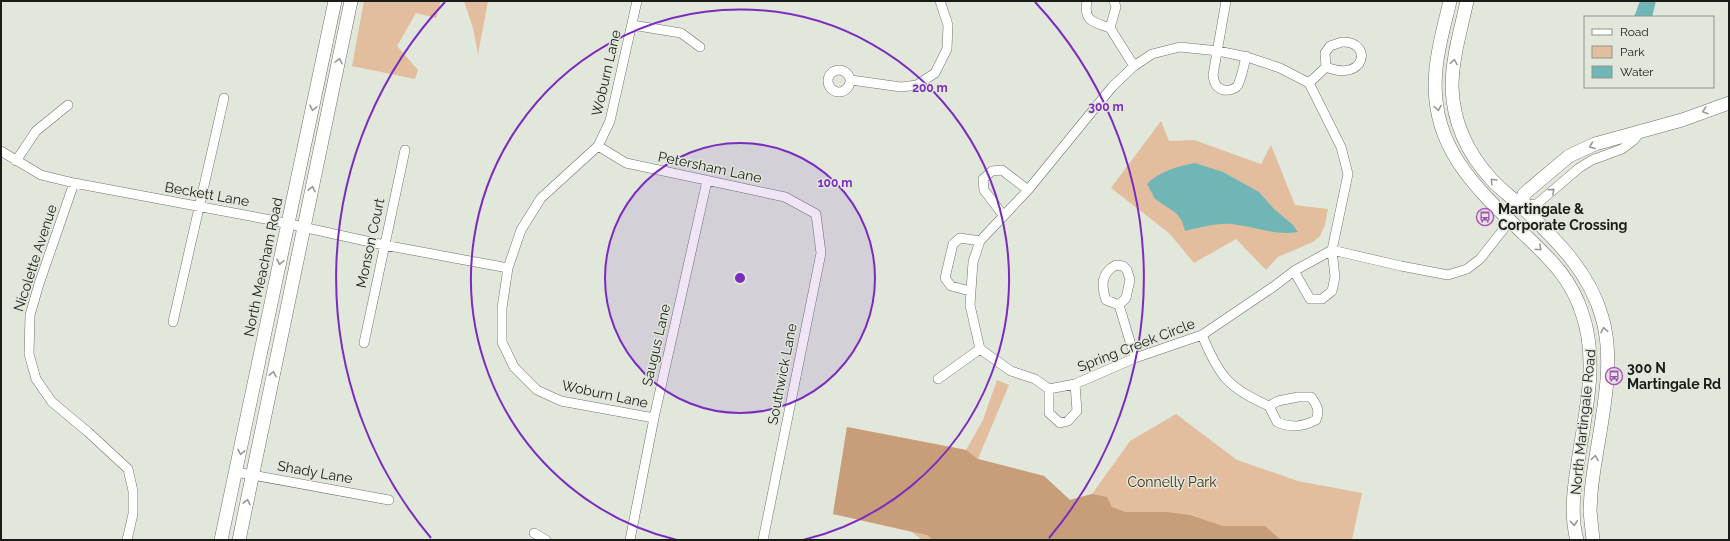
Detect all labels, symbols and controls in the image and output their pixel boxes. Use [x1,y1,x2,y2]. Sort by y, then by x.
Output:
legend [1584,16,1714,88]
text: Road [1620,25,1649,39]
street label: Woburn Lane [588,28,624,118]
text: Park [1620,45,1645,59]
one-way arrow [334,58,342,65]
one-way arrow [1449,59,1458,65]
text: Water [1620,65,1654,79]
text: 200 m [912,81,948,95]
text: 300 m [1088,100,1124,114]
one-way arrow [309,104,317,111]
one-way arrow [1433,105,1441,111]
one-way arrow [1702,107,1709,115]
one-way arrow [1589,141,1596,149]
street label: Petersham Lane [657,148,763,186]
text: 100 m [818,176,852,190]
one-way arrow [1491,178,1498,186]
street label: Beckett Lane [163,179,251,209]
one-way arrow [307,185,315,192]
one-way arrow [1547,188,1555,195]
street label: North Meacham Road [240,196,286,338]
street label: Monson Court [353,196,387,289]
place label: Martingale & Corporate Crossing [1498,201,1627,233]
street label: Nicolette Avenue [10,202,60,314]
bus stop icon: Martingale & Corporate Crossing [1475,207,1495,227]
one-way arrow [1534,243,1542,251]
one-way arrow [277,259,285,265]
centre of rings [733,271,747,285]
street label: Saugus Lane [639,302,673,388]
street label: Spring Creek Circle [1075,315,1197,375]
street label: Southwick Lane [764,322,800,426]
one-way arrow [1601,326,1609,333]
street label: North Martingale Road [1567,348,1599,496]
place label: 300 N Martingale Rd [1627,360,1721,392]
bus stop icon: 300 N Martingale Rd [1604,366,1624,386]
one-way arrow [268,371,277,378]
street label: Woburn Lane [560,377,650,411]
one-way arrow [237,449,245,455]
one-way arrow [1590,455,1599,461]
street label: Shady Lane [276,458,354,486]
park label: Connelly Park [1127,474,1217,490]
one-way arrow [242,499,250,505]
one-way arrow [1569,520,1578,526]

